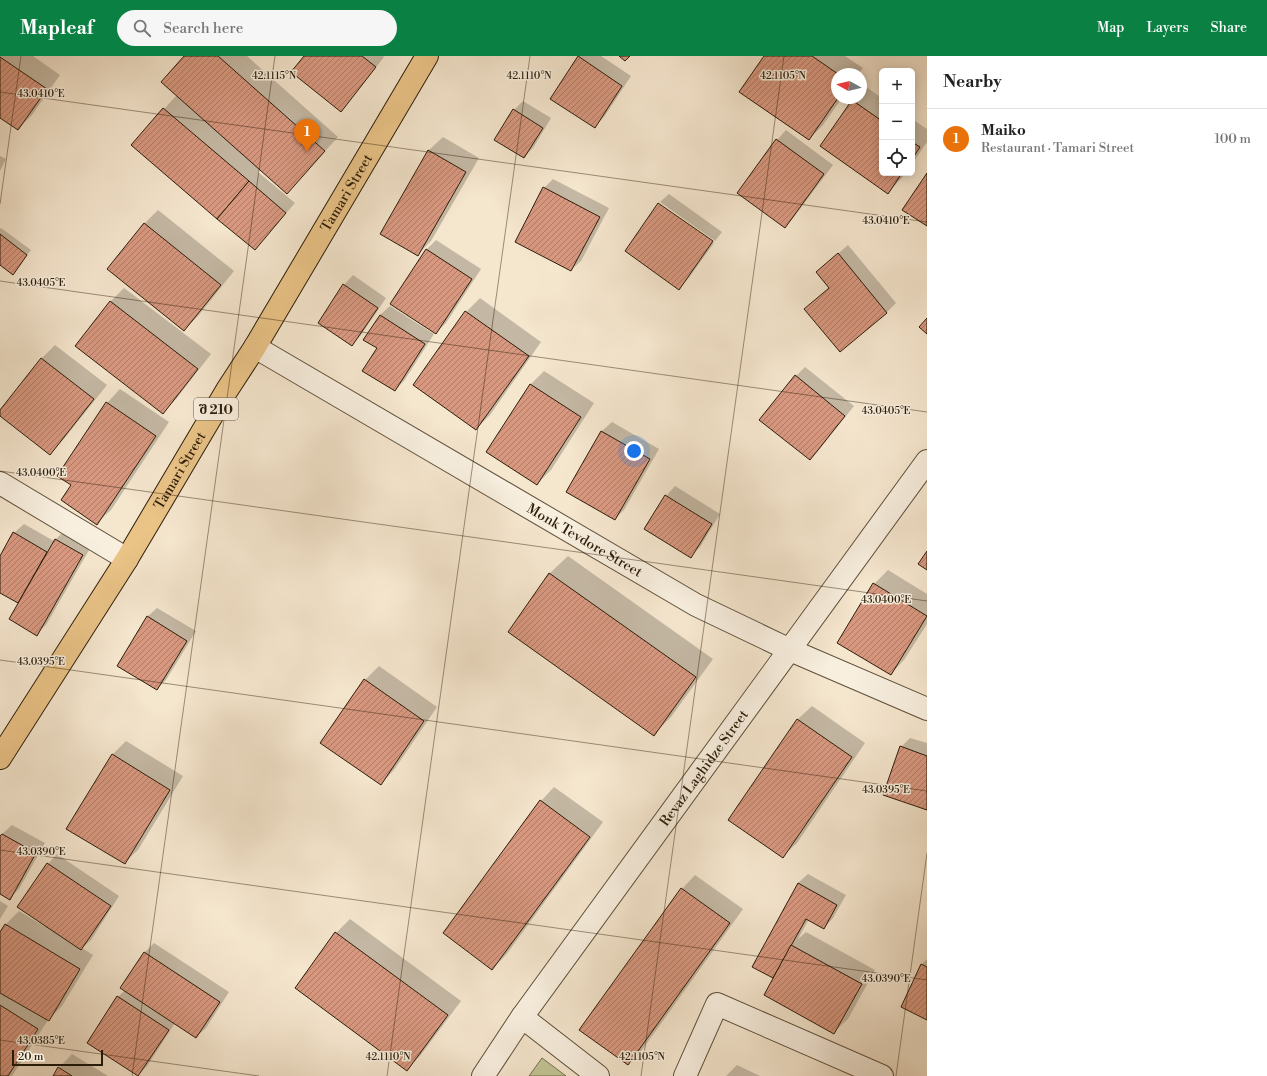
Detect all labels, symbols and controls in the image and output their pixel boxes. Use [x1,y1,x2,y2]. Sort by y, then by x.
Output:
search box [117,10,397,46]
text: Mapleaf [20,16,93,40]
icon: search [131,17,153,39]
text: Search here [163,19,243,38]
text: Map [1097,19,1124,37]
text: Layers [1146,19,1189,37]
text: Share [1211,19,1247,37]
north arrow [831,68,867,104]
map controls [879,68,915,176]
button: + [879,68,915,104]
text: 42.1115°N [252,70,297,82]
text: 42.1110°N [506,70,552,82]
text: 42.1105°N [760,70,807,82]
text: Nearby [943,71,1002,93]
text: 43.0410°E [17,88,65,100]
button: − [879,104,915,140]
pin: 1 [294,119,320,152]
text: Maiko [981,121,1026,140]
text: 1 [953,131,959,147]
text: 100 m [1215,131,1251,147]
button: locate [879,140,915,176]
text: Restaurant · Tamari Street [981,140,1134,156]
street label: Tamari Street [317,151,377,235]
text: 43.0410°E [862,215,910,227]
text: 43.0405°E [17,277,66,289]
road number: შ 210 [194,398,238,420]
text: 43.0405°E [862,405,911,417]
street label: Tamari Street [150,429,210,513]
your location [624,441,644,461]
text: 43.0400°E [16,467,66,479]
street label: Monk Tevdore Street [523,500,645,582]
text: 43.0400°E [861,594,911,606]
text: 43.0395°E [17,656,65,668]
street label: Revaz Laghidze Street [656,707,753,830]
text: 43.0395°E [862,784,910,796]
text: 43.0390°E [16,846,66,858]
text: 43.0390°E [861,973,911,985]
text: 43.0385°E [17,1035,65,1047]
scale bar [12,1048,103,1067]
text: 20 m [18,1050,43,1064]
text: 42.1110°N [365,1051,411,1063]
text: 42.1105°N [619,1051,666,1063]

